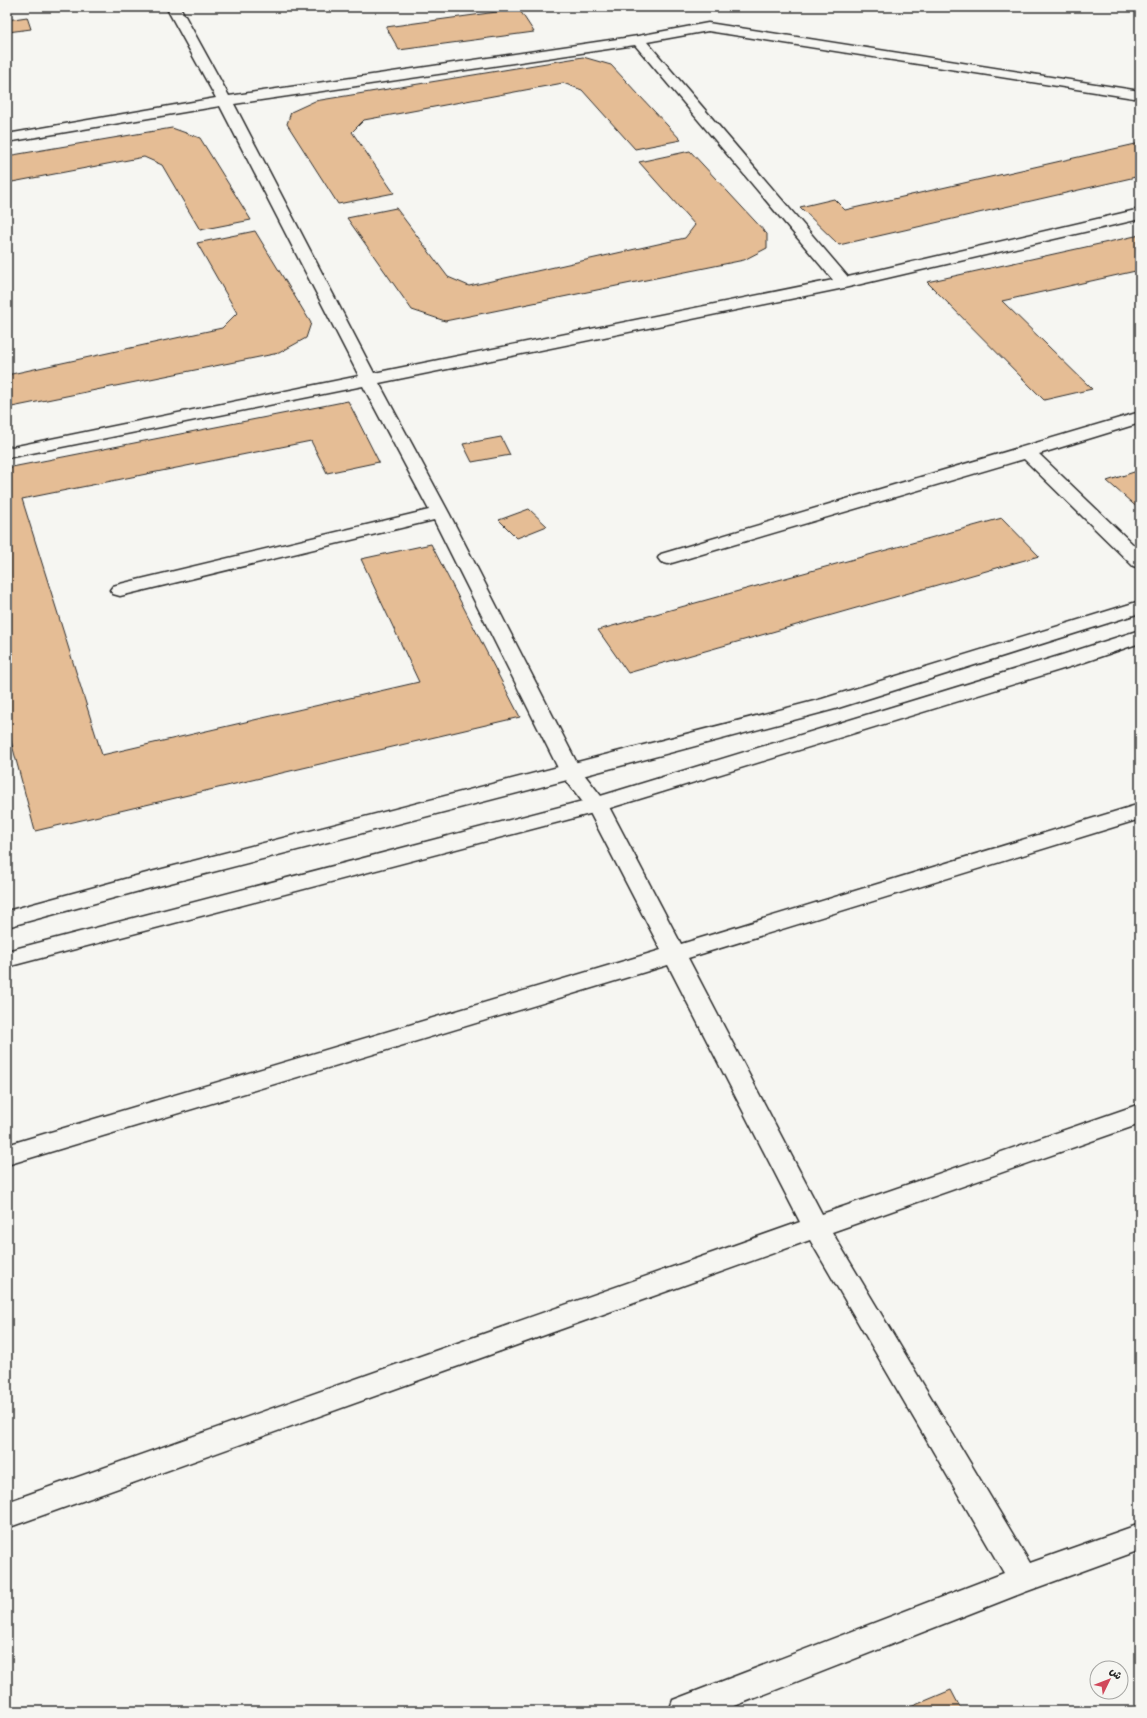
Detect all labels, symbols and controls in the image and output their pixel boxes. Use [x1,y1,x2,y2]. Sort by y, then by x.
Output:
north arrow [1089,1660,1129,1700]
text: ش [1107,1665,1125,1682]

